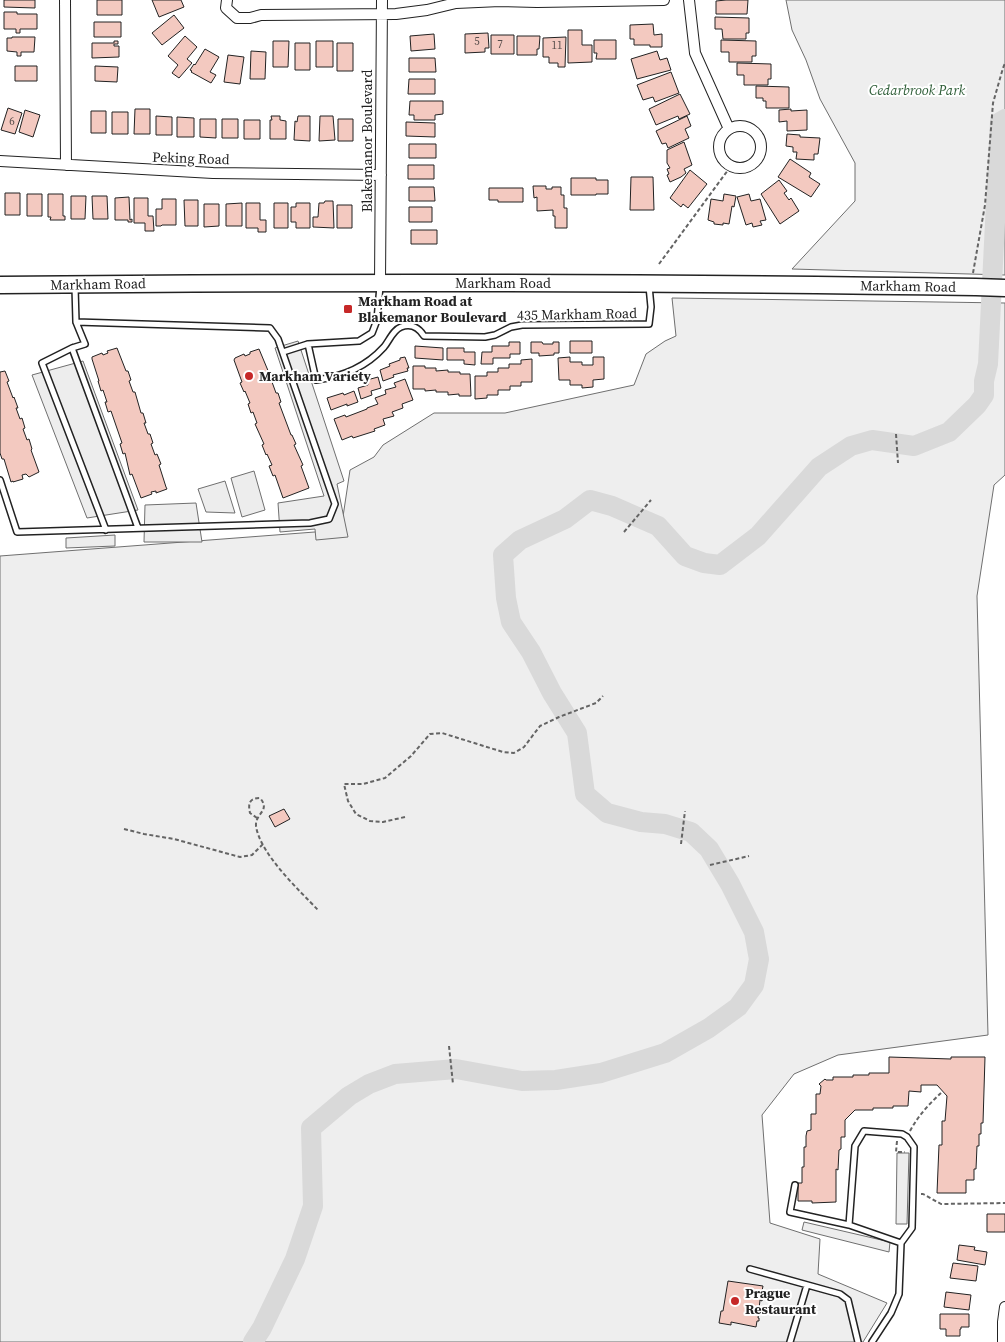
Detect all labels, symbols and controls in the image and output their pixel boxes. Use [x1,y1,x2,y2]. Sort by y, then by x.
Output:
house number: 5 [474,34,480,49]
house number: 7 [497,37,503,52]
house number: 11 [552,38,563,53]
street label: Blakemanor Boulevard [357,70,377,212]
park label: Cedarbrook Park [869,80,966,100]
house number: 6 [9,114,15,129]
street label: Peking Road [152,147,230,169]
street label: Markham Road [50,273,146,295]
street label: Markham Road [455,273,551,293]
street label: Markham Road [860,275,956,297]
place label: Markham Road at Blakemanor Boulevard [358,291,507,327]
marker: Markham Road at Blakemanor Boulevard [342,303,354,315]
street label: 435 Markham Road [517,303,637,325]
place label: Markham Variety [259,366,371,386]
marker: Markham Variety [243,370,255,382]
place label: Prague Restaurant [745,1283,817,1319]
marker: Prague Restaurant [729,1295,741,1307]

